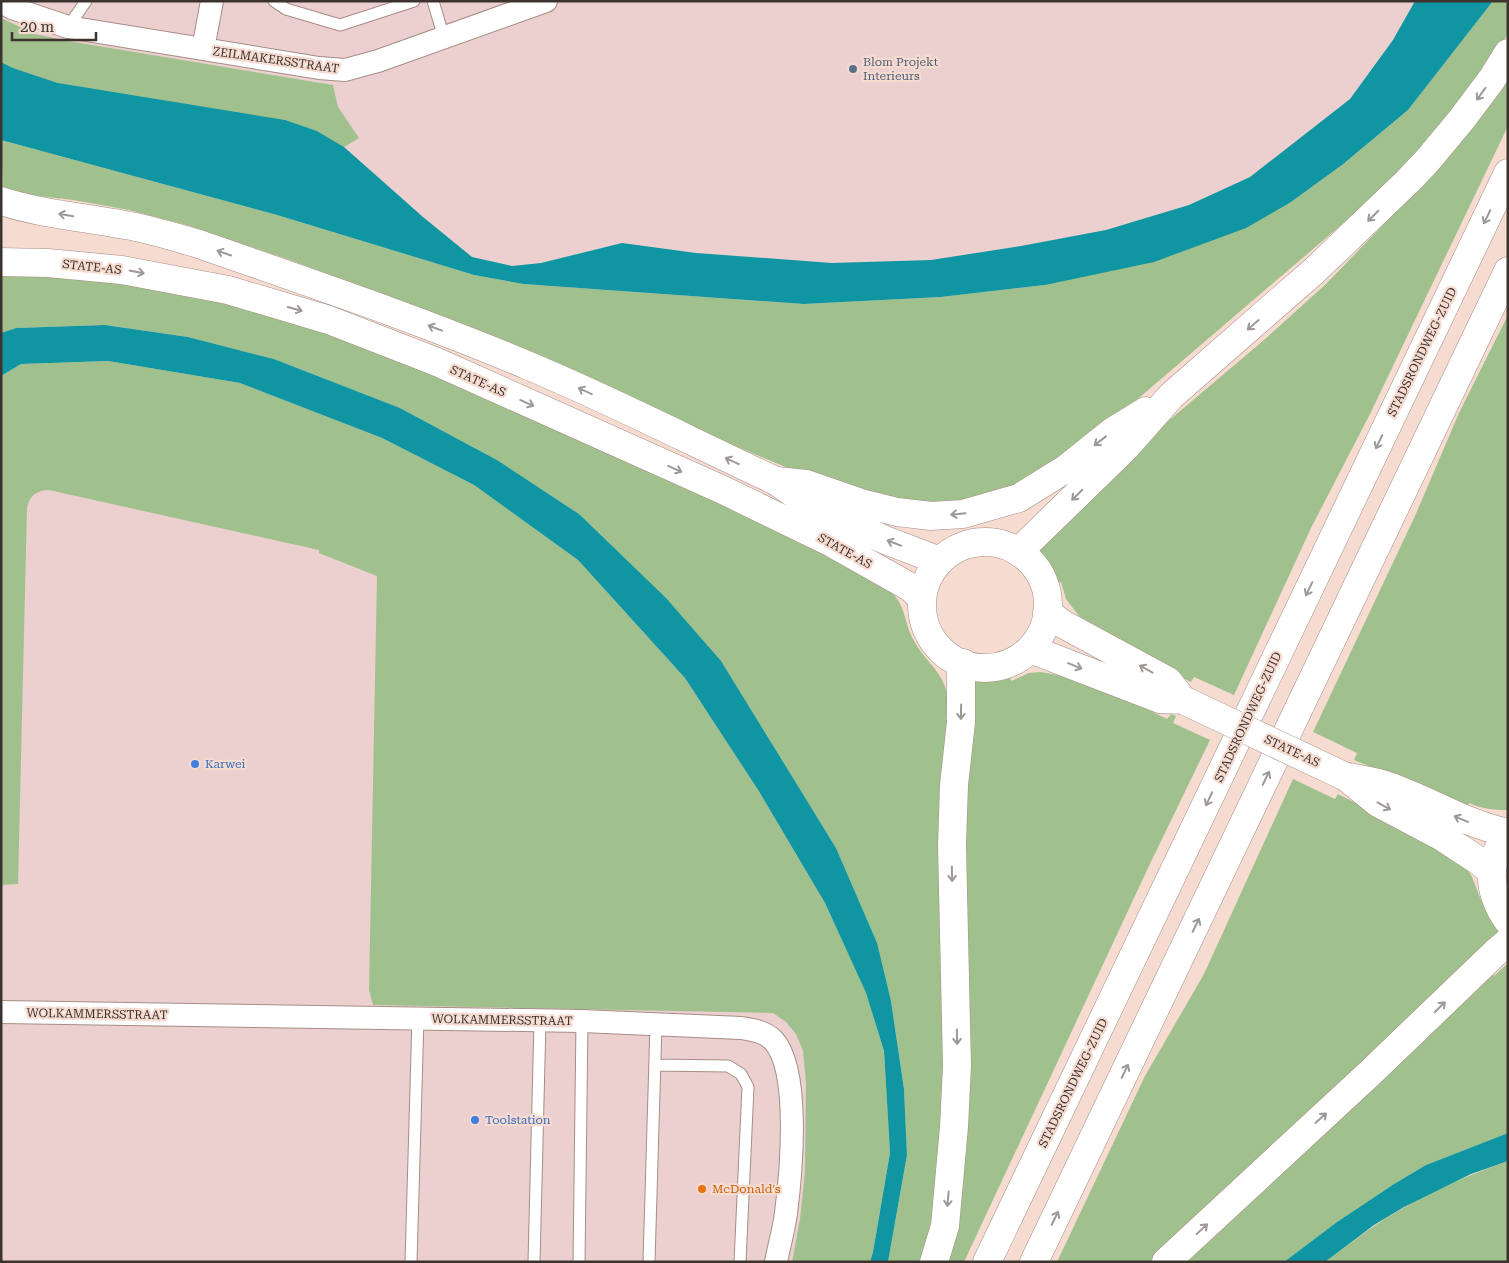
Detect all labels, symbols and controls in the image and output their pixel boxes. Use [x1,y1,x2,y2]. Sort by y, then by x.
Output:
scale bar [12,10,96,42]
text: 20 m [20,18,55,36]
street label: ZEILMAKERSSTRAAT [212,44,340,76]
place label: Blom Projekt Interieurs [863,55,939,83]
marker: Blom Projekt Interieurs [847,63,859,75]
one-way arrow [1475,87,1486,100]
one-way arrow [1368,209,1380,221]
one-way arrow [1482,209,1491,224]
one-way arrow [59,210,75,220]
one-way arrow [217,248,232,257]
street label: STATE-AS [62,257,122,277]
one-way arrow [128,268,144,278]
street label: STADSRONDWEG-ZUID [1385,285,1459,419]
one-way arrow [287,305,303,315]
one-way arrow [1247,319,1260,331]
one-way arrow [428,323,443,332]
street label: STATE-AS [448,363,508,399]
one-way arrow [578,386,593,395]
one-way arrow [519,398,534,408]
one-way arrow [1374,434,1383,449]
one-way arrow [1094,436,1107,447]
one-way arrow [724,455,739,465]
one-way arrow [667,464,682,474]
one-way arrow [1071,489,1084,501]
one-way arrow [950,509,966,519]
street label: STATE-AS [816,530,874,572]
one-way arrow [887,538,903,547]
one-way arrow [1304,581,1313,596]
street label: STADSRONDWEG-ZUID [1212,650,1284,784]
one-way arrow [1067,662,1083,671]
one-way arrow [1139,664,1154,674]
one-way arrow [956,704,966,720]
street label: STATE-AS [1262,732,1322,770]
place label: Karwei [205,757,246,771]
marker: Karwei [189,758,201,770]
one-way arrow [1261,771,1271,786]
one-way arrow [1204,791,1213,806]
one-way arrow [1377,802,1391,812]
one-way arrow [1454,813,1469,823]
one-way arrow [947,866,957,882]
one-way arrow [1191,918,1201,933]
one-way arrow [1433,1001,1446,1013]
street label: WOLKAMMERSSTRAAT [26,1006,168,1022]
street label: WOLKAMMERSSTRAAT [431,1012,573,1028]
street label: STADSRONDWEG-ZUID [1036,1016,1110,1150]
one-way arrow [952,1028,962,1044]
one-way arrow [1121,1064,1131,1079]
one-way arrow [1314,1112,1327,1124]
place label: Toolstation [485,1113,551,1127]
marker: Toolstation [469,1114,481,1126]
place label: McDonald's [712,1182,781,1196]
marker: McDonald's [696,1183,708,1195]
one-way arrow [943,1190,953,1206]
one-way arrow [1051,1211,1060,1226]
one-way arrow [1195,1223,1208,1234]

